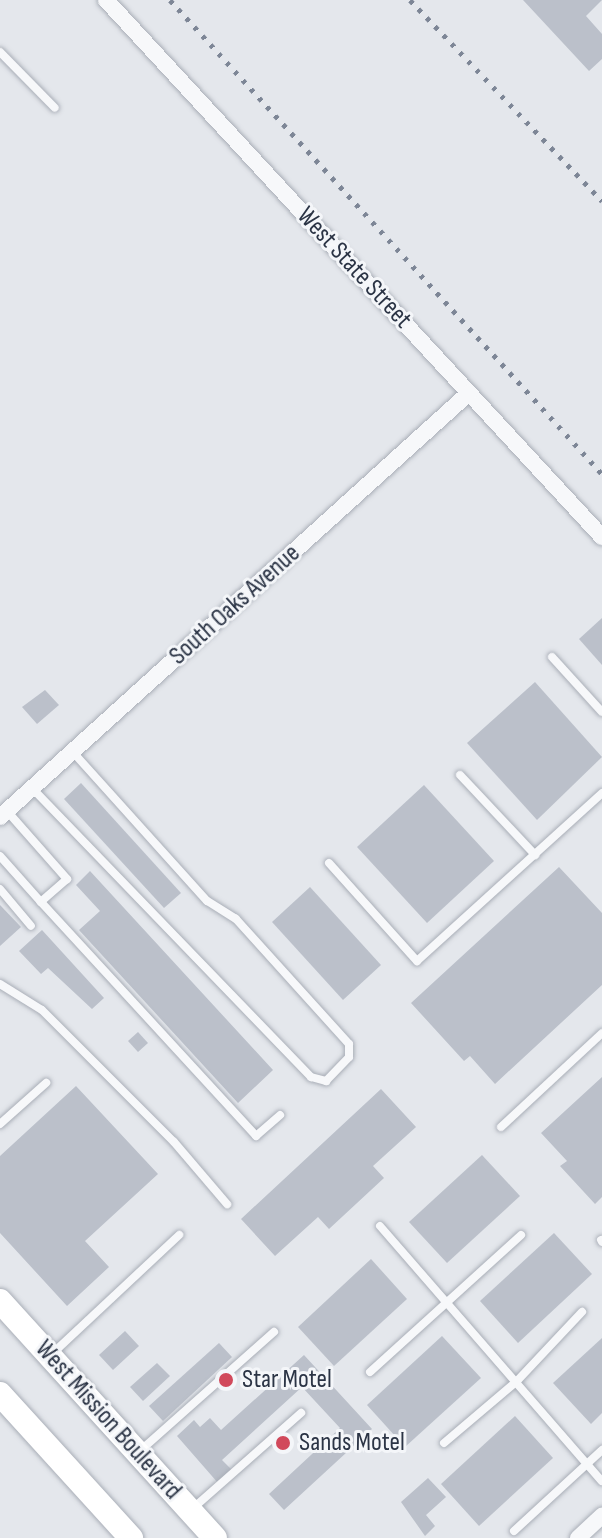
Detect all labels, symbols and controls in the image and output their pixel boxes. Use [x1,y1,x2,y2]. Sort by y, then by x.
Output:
street label: West State Street [290,201,418,335]
street label: South Oaks Avenue [163,538,307,672]
street label: West Mission Boulevard [28,1334,188,1506]
place label: Star Motel [242,1364,332,1396]
marker: Star Motel [217,1371,235,1389]
place label: Sands Motel [299,1427,405,1459]
marker: Sands Motel [274,1434,292,1452]

